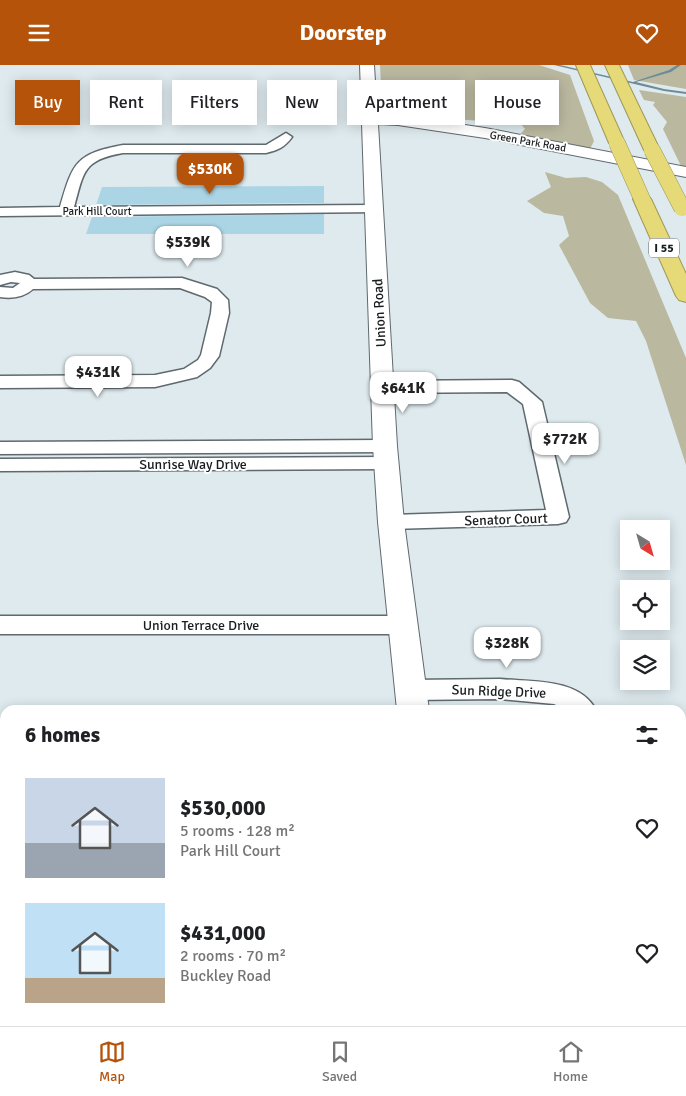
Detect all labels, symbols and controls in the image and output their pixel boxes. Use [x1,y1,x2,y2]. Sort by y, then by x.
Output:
icon: menu [25,19,53,47]
text: Doorstep [300,19,386,46]
icon: heart [633,19,661,47]
chip: Buy [15,80,80,125]
chip: Rent [90,80,162,125]
chip: Filters [172,80,257,125]
chip: New [267,80,337,125]
chip: Apartment [347,80,465,125]
chip: House [475,80,559,125]
street label: Green Park Road [489,128,567,155]
pin: $530K [175,153,245,195]
text: $530K [188,159,232,179]
street label: Park Hill Court [62,205,132,218]
pin: $539K [153,225,223,268]
text: $539K [166,232,210,252]
road number: I 55 [649,239,679,257]
street label: Union Road [369,278,390,348]
pin: $431K [63,355,133,398]
text: $431K [76,362,120,382]
pin: $641K [368,371,438,414]
text: $641K [381,378,425,398]
pin: $772K [530,423,600,465]
text: $772K [543,429,587,449]
street label: Sunrise Way Drive [139,456,247,473]
street label: Senator Court [464,510,548,529]
north arrow [620,520,670,570]
map controls [620,520,670,690]
button: locate [620,580,670,630]
street label: Union Terrace Drive [143,617,259,634]
pin: $328K [472,627,542,669]
text: $328K [485,633,529,653]
button: layers [620,640,670,690]
street label: Sun Ridge Drive [451,681,547,702]
icon: filters [633,721,661,749]
text: 6 homes [25,722,100,748]
text: $530,000 [180,795,266,821]
icon: home [65,798,125,858]
icon: heart [633,814,661,842]
text: 5 rooms · 128 m² [180,821,295,841]
text: Park Hill Court [180,841,281,861]
text: $431,000 [180,920,266,946]
icon: home [65,923,125,983]
icon: heart [633,939,661,967]
text: 2 rooms · 70 m² [180,946,286,966]
text: Buckley Road [180,966,271,986]
tab: Map [98,1038,126,1085]
tab: Saved [322,1038,357,1085]
tab: Home [553,1038,588,1085]

